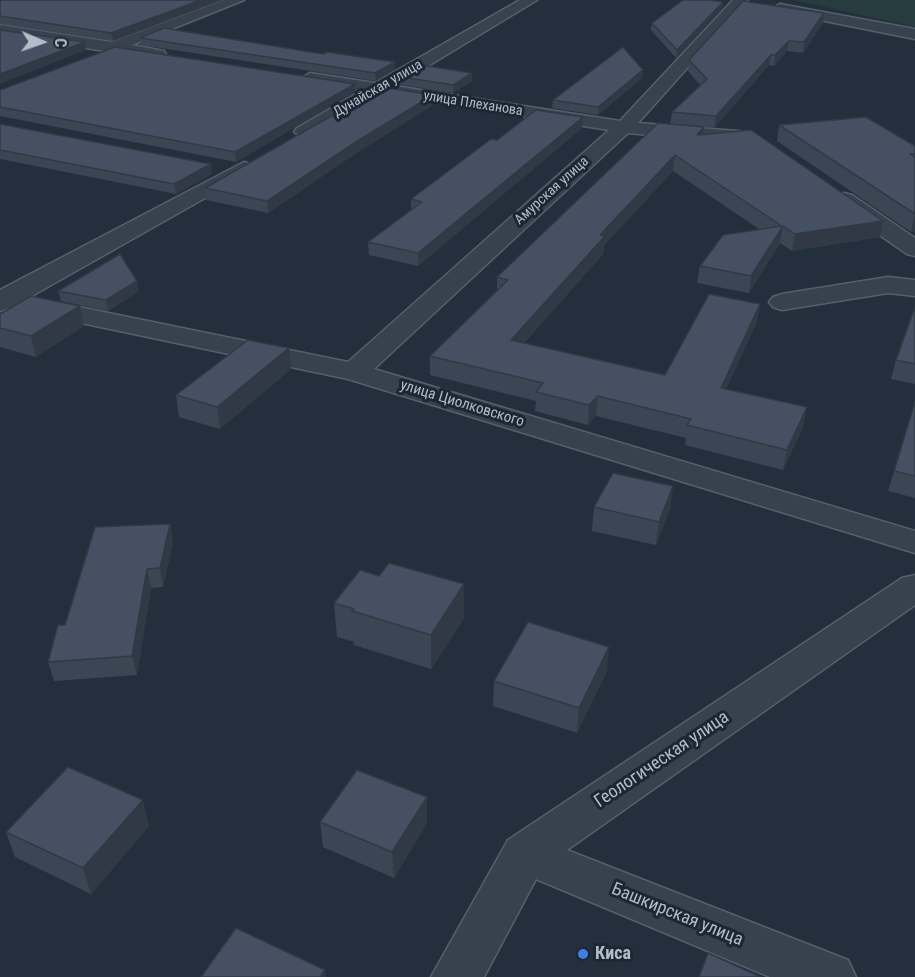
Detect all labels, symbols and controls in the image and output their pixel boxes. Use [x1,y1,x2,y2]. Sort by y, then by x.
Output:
north arrow [12,12,72,72]
text: С [51,38,70,48]
street label: Дунайская улица [331,57,425,121]
street label: улица Плеханова [422,88,524,120]
street label: Амурская улица [512,153,592,229]
street label: улица Циолковского [398,377,526,431]
street label: Геологическая улица [591,707,733,813]
street label: Башкирская улица [608,879,746,951]
place label: Киса [595,943,631,965]
marker: Киса [576,947,590,961]

